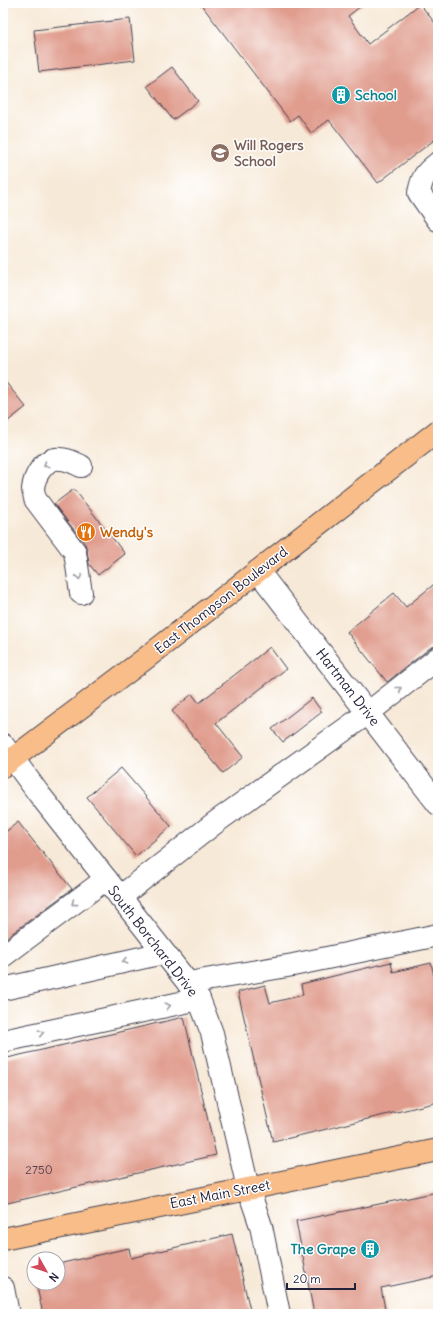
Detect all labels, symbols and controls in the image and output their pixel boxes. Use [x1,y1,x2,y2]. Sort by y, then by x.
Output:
building icon: School [330,84,352,106]
place label: School [355,86,397,104]
place label: Will Rogers School [234,136,304,170]
school or university icon: Will Rogers School [209,142,231,164]
one-way arrow [43,460,50,467]
restaurant icon: Wendy's [75,521,97,543]
place label: Wendy's [100,523,154,541]
street label: East Thompson Boulevard [151,542,291,658]
one-way arrow [74,574,82,580]
street label: Hartman Drive [312,645,384,729]
one-way arrow [394,687,401,694]
street label: South Borchard Drive [104,882,202,1000]
one-way arrow [72,898,79,905]
one-way arrow [122,957,128,965]
one-way arrow [165,1002,171,1010]
one-way arrow [38,1029,44,1037]
house number: 2750 [25,1162,53,1177]
street label: East Main Street [168,1175,272,1213]
building icon: The Grape [359,1238,381,1260]
place label: The Grape [291,1240,356,1258]
north arrow [26,1251,66,1291]
scale bar [287,1265,355,1291]
text: N [46,1270,62,1285]
text: 20 m [293,1271,321,1286]

